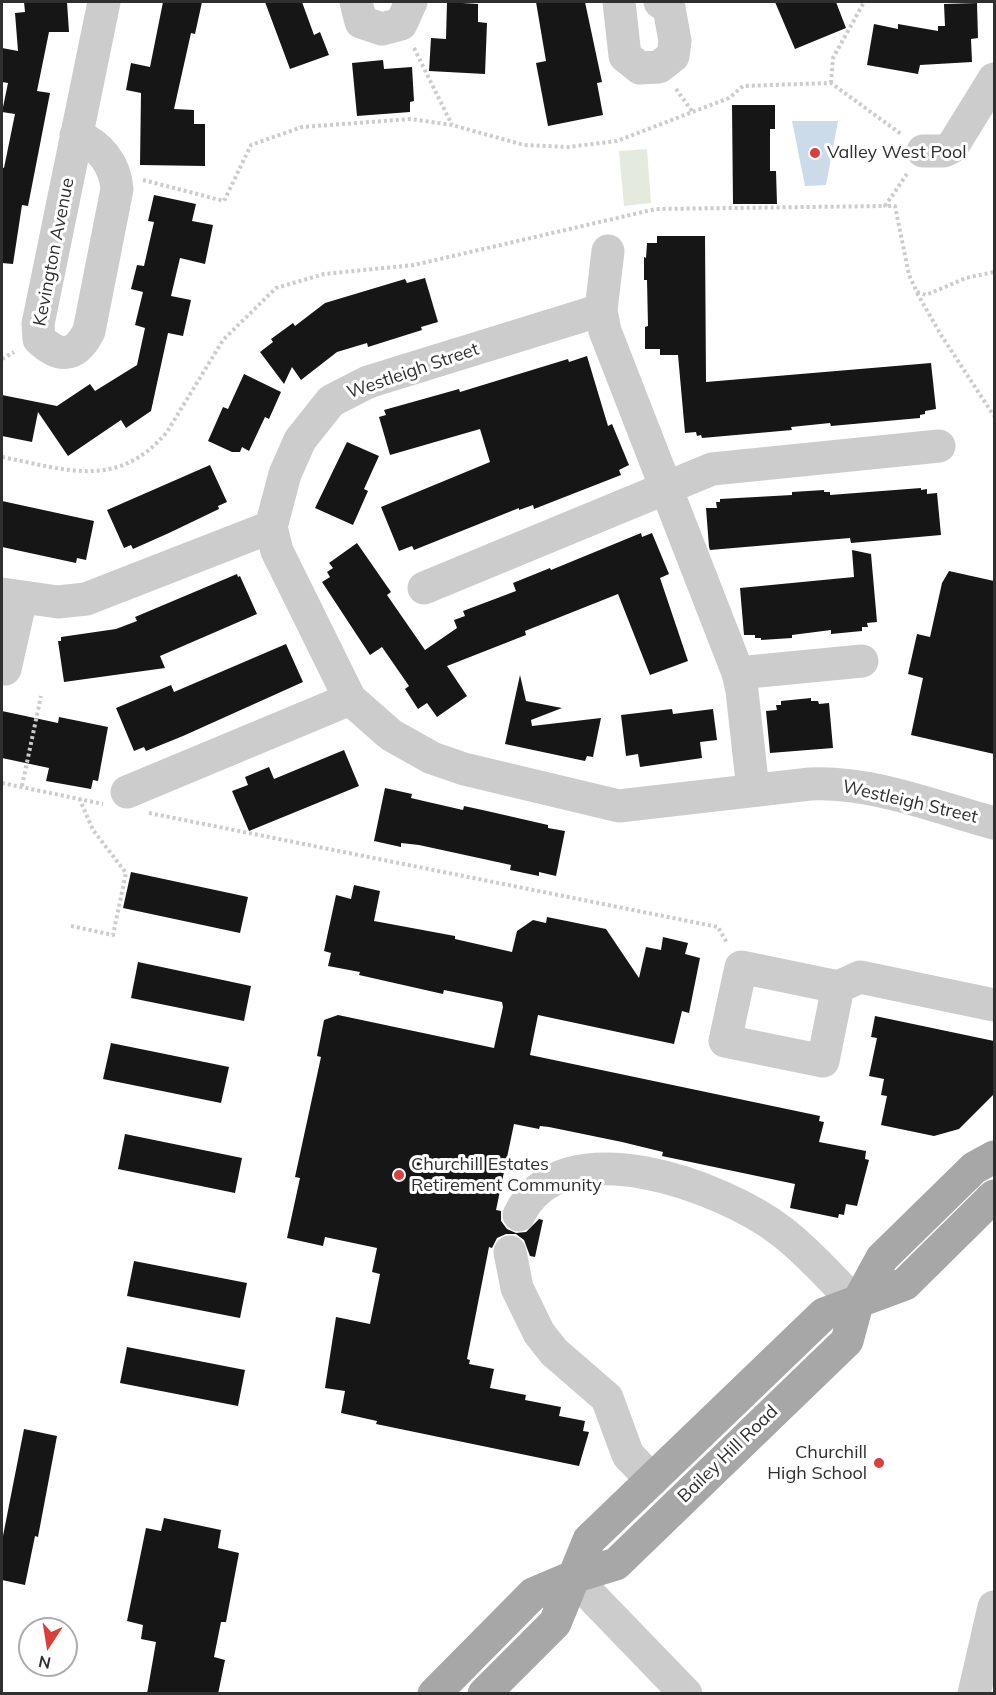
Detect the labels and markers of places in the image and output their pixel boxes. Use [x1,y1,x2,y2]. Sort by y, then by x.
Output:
place label: Valley West Pool [827,142,967,164]
marker: Valley West Pool [808,146,822,160]
place label: Churchill Estates Retirement Community [411,1154,602,1196]
marker: Churchill Estates Retirement Community [392,1168,406,1182]
place label: Churchill High School [767,1442,867,1484]
marker: Churchill High School [872,1456,886,1470]

